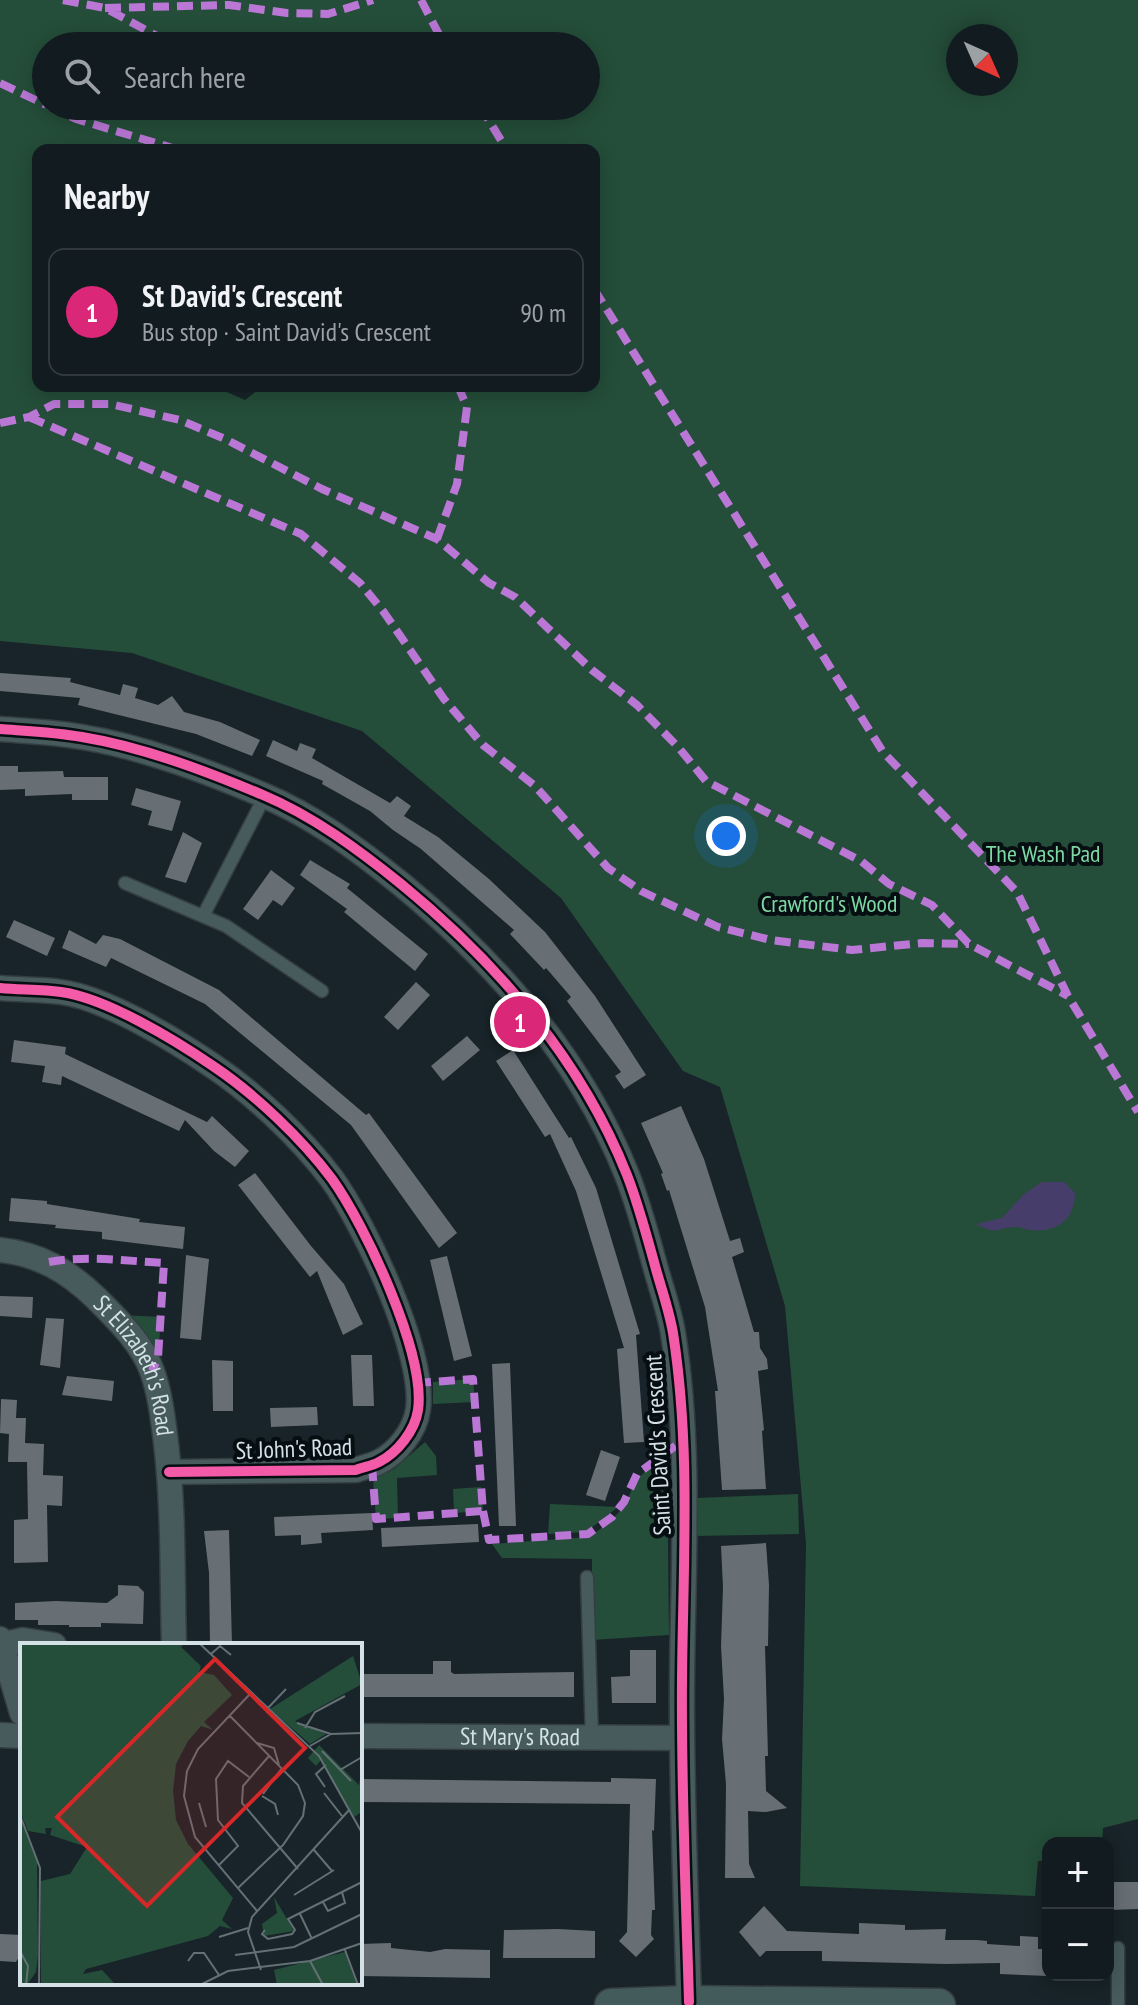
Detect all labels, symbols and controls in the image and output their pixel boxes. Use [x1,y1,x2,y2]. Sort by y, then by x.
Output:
north arrow [946,24,1018,96]
search box [32,32,600,120]
icon: search [60,54,104,98]
text: Search here [124,57,246,96]
text: Nearby [64,174,149,218]
text: St David's Crescent [142,276,342,315]
text: 1 [86,296,98,329]
text: 90 m [520,296,566,329]
text: Bus stop · Saint David's Crescent [142,315,431,348]
your location [706,816,746,856]
park label: The Wash Pad [986,838,1100,869]
park label: Crawford's Wood [761,888,897,919]
pin: 1 [494,992,546,1052]
street label: St Elizabeth's Road [87,1288,181,1437]
street label: Saint David's Crescent [637,1353,678,1536]
street label: St John's Road [235,1431,353,1466]
inset map [20,1643,362,1985]
street label: St Mary's Road [460,1721,580,1752]
map controls [1042,1837,1114,1981]
button: + [1042,1837,1114,1909]
button: − [1042,1909,1114,1981]

